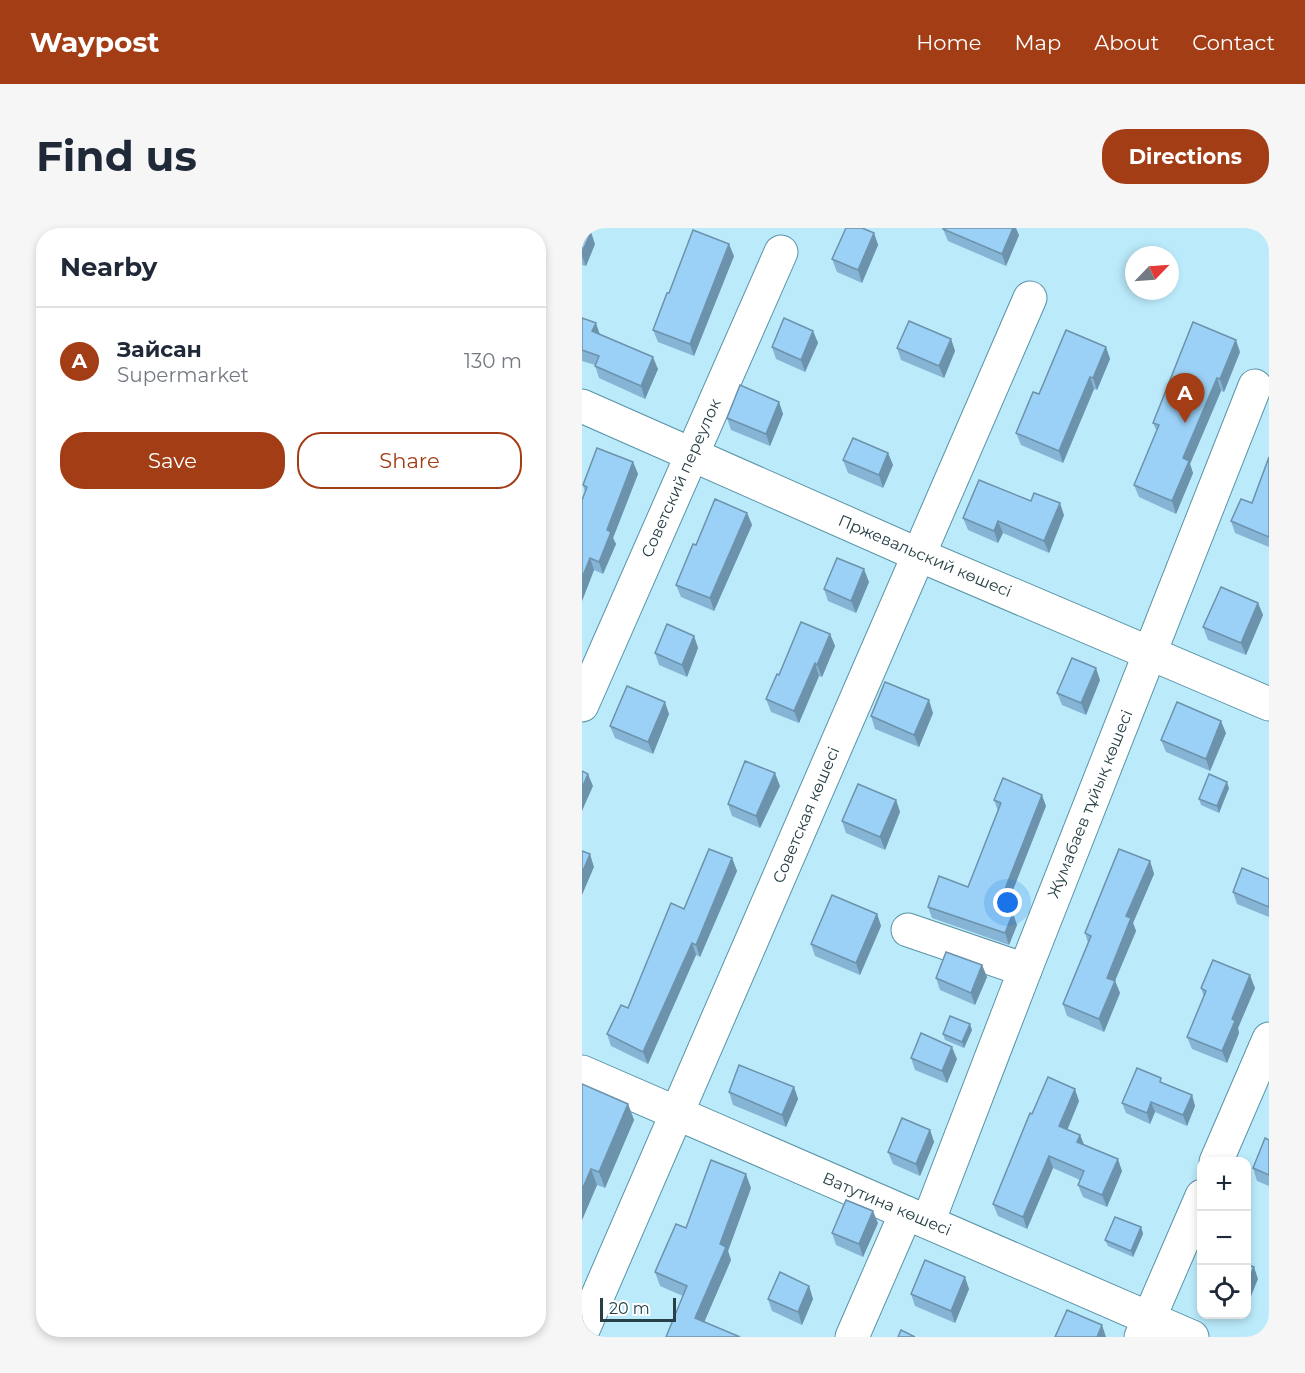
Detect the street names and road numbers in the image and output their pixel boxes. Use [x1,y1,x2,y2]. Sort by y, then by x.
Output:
street label: Советский переулок [637,395,725,560]
street label: Пржевальский көшесі [835,511,1015,601]
street label: Жумабаев тұйық көшесі [1044,707,1136,901]
street label: Советская көшесі [769,744,843,886]
street label: Ватутина көшесі [820,1168,954,1240]

